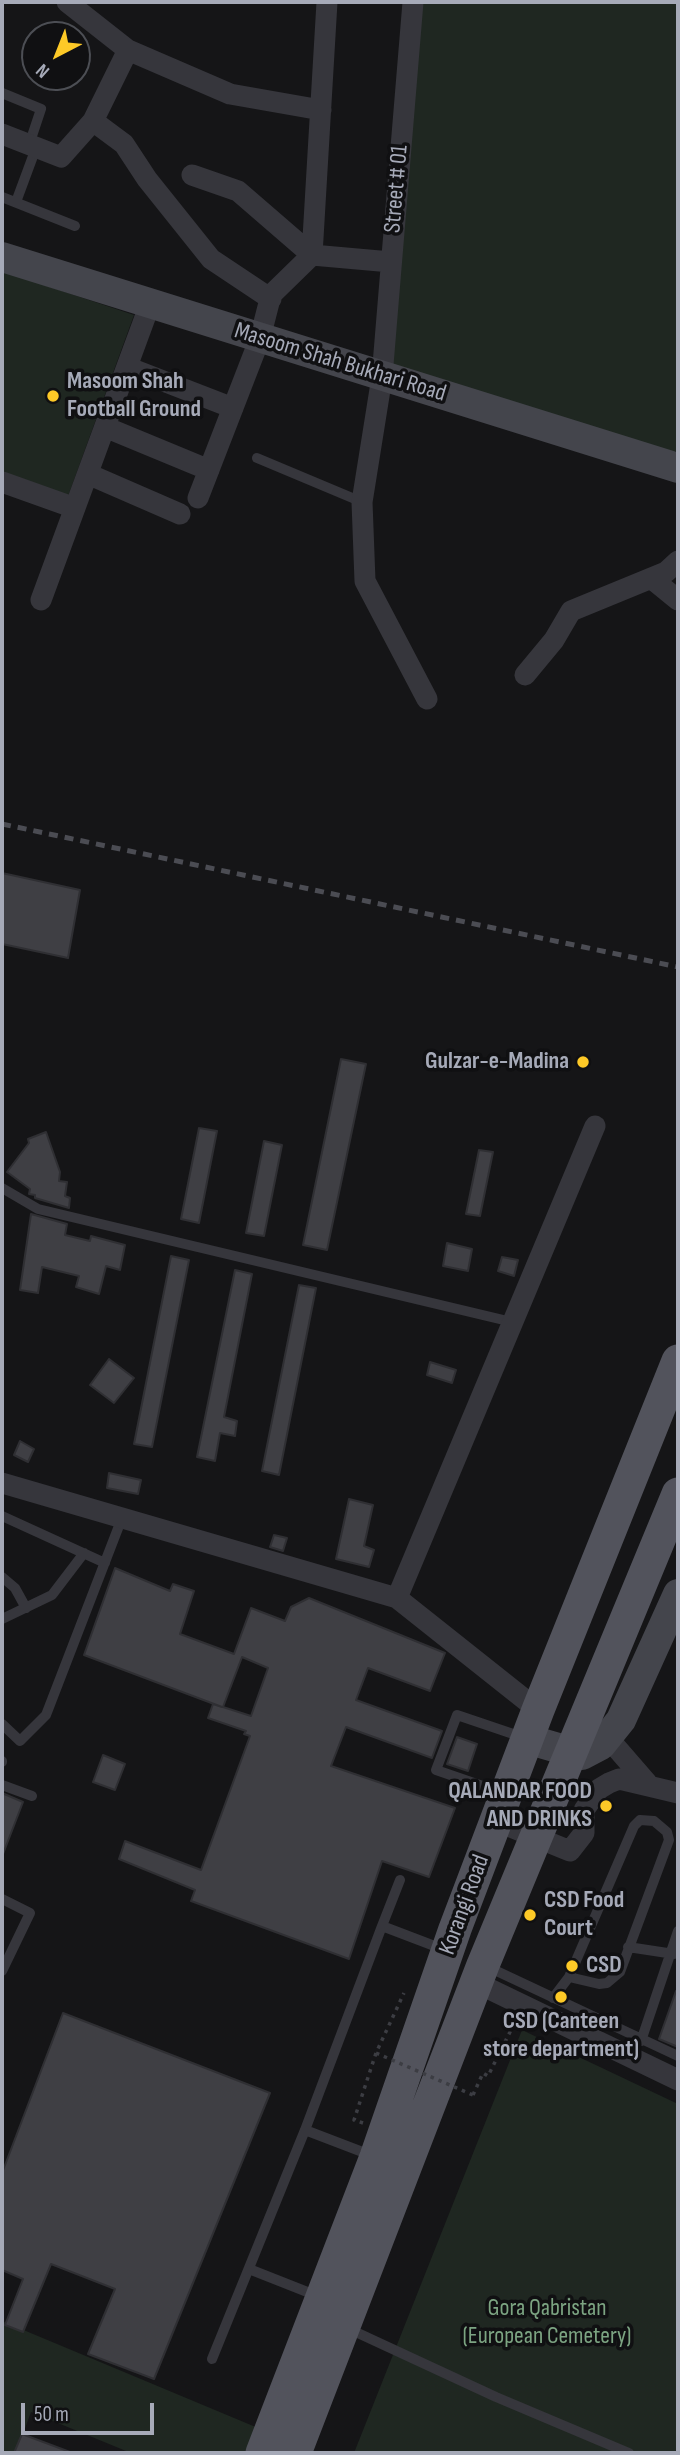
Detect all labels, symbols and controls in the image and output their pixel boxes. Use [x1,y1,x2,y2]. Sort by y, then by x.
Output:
north arrow [21,21,91,91]
text: N [31,59,54,82]
street label: Street # 01 [379,144,415,234]
street label: Masoom Shah Bukhari Road [231,317,449,409]
place label: Masoom Shah Football Ground [67,368,201,424]
marker: Masoom Shah Football Ground [45,388,61,404]
place label: Gulzar-e-Madina [425,1048,569,1076]
marker: Gulzar-e-Madina [575,1054,591,1070]
place label: QALANDAR FOOD AND DRINKS [448,1778,592,1834]
marker: QALANDAR FOOD AND DRINKS [598,1798,614,1814]
street label: Korangi Road [434,1851,496,1959]
place label: CSD Food Court [544,1887,624,1943]
marker: CSD Food Court [522,1907,538,1923]
place label: CSD [586,1952,622,1980]
marker: CSD [564,1958,580,1974]
marker: CSD (Canteen store department) [553,1989,569,2005]
place label: CSD (Canteen store department) [483,2008,639,2064]
park label: Gora Qabristan (European Cemetery) [463,2295,631,2351]
scale bar [24,2388,158,2432]
text: 50 m [34,2402,69,2427]

